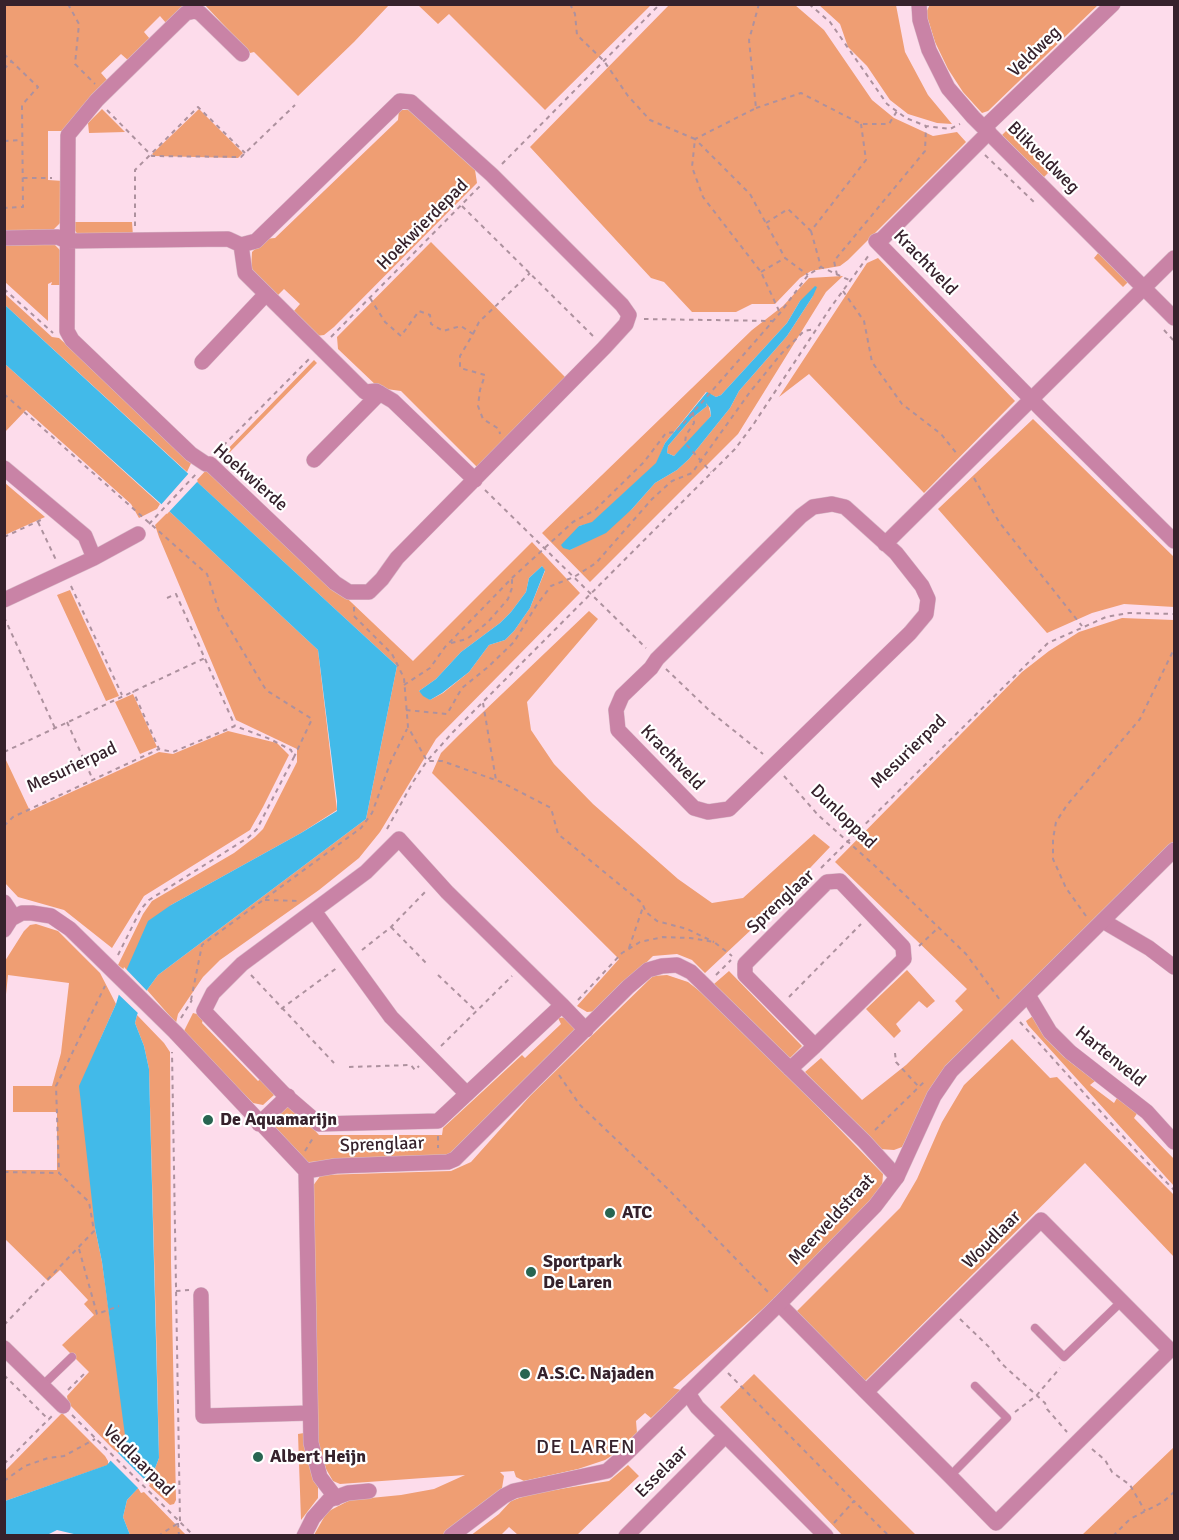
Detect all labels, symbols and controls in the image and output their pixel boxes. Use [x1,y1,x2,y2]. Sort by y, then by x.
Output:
street label: Veldweg [1004,22,1066,82]
street label: Blikveldweg [1003,118,1083,198]
street label: Hoekwierdepad [373,175,473,275]
street label: Krachtveld [889,226,961,300]
street label: Hoekwierde [208,440,292,516]
street label: Mesurierpad [867,711,951,793]
street label: Krachtveld [636,721,708,795]
street label: Mesurierpad [24,738,120,798]
street label: Dunloppad [805,780,881,854]
street label: Sprenglaar [743,865,819,939]
street label: Hartenveld [1070,1022,1150,1092]
place label: De Aquamarijn [220,1109,337,1131]
marker: De Aquamarijn [201,1113,215,1127]
street label: Sprenglaar [339,1133,425,1157]
street label: Meerveldstraat [784,1170,880,1270]
place label: ATC [622,1202,652,1224]
marker: ATC [603,1206,617,1220]
street label: Woudlaar [958,1206,1026,1274]
place label: Sportpark De Laren [543,1251,622,1294]
marker: Sportpark De Laren [524,1265,538,1279]
place label: A.S.C. Najaden [537,1363,654,1385]
marker: A.S.C. Najaden [518,1367,532,1381]
street label: Veldlaarpad [98,1421,178,1501]
district label: DE LAREN [536,1436,636,1460]
street label: Esselaar [631,1441,693,1503]
place label: Albert Heijn [270,1446,366,1468]
marker: Albert Heijn [251,1450,265,1464]

